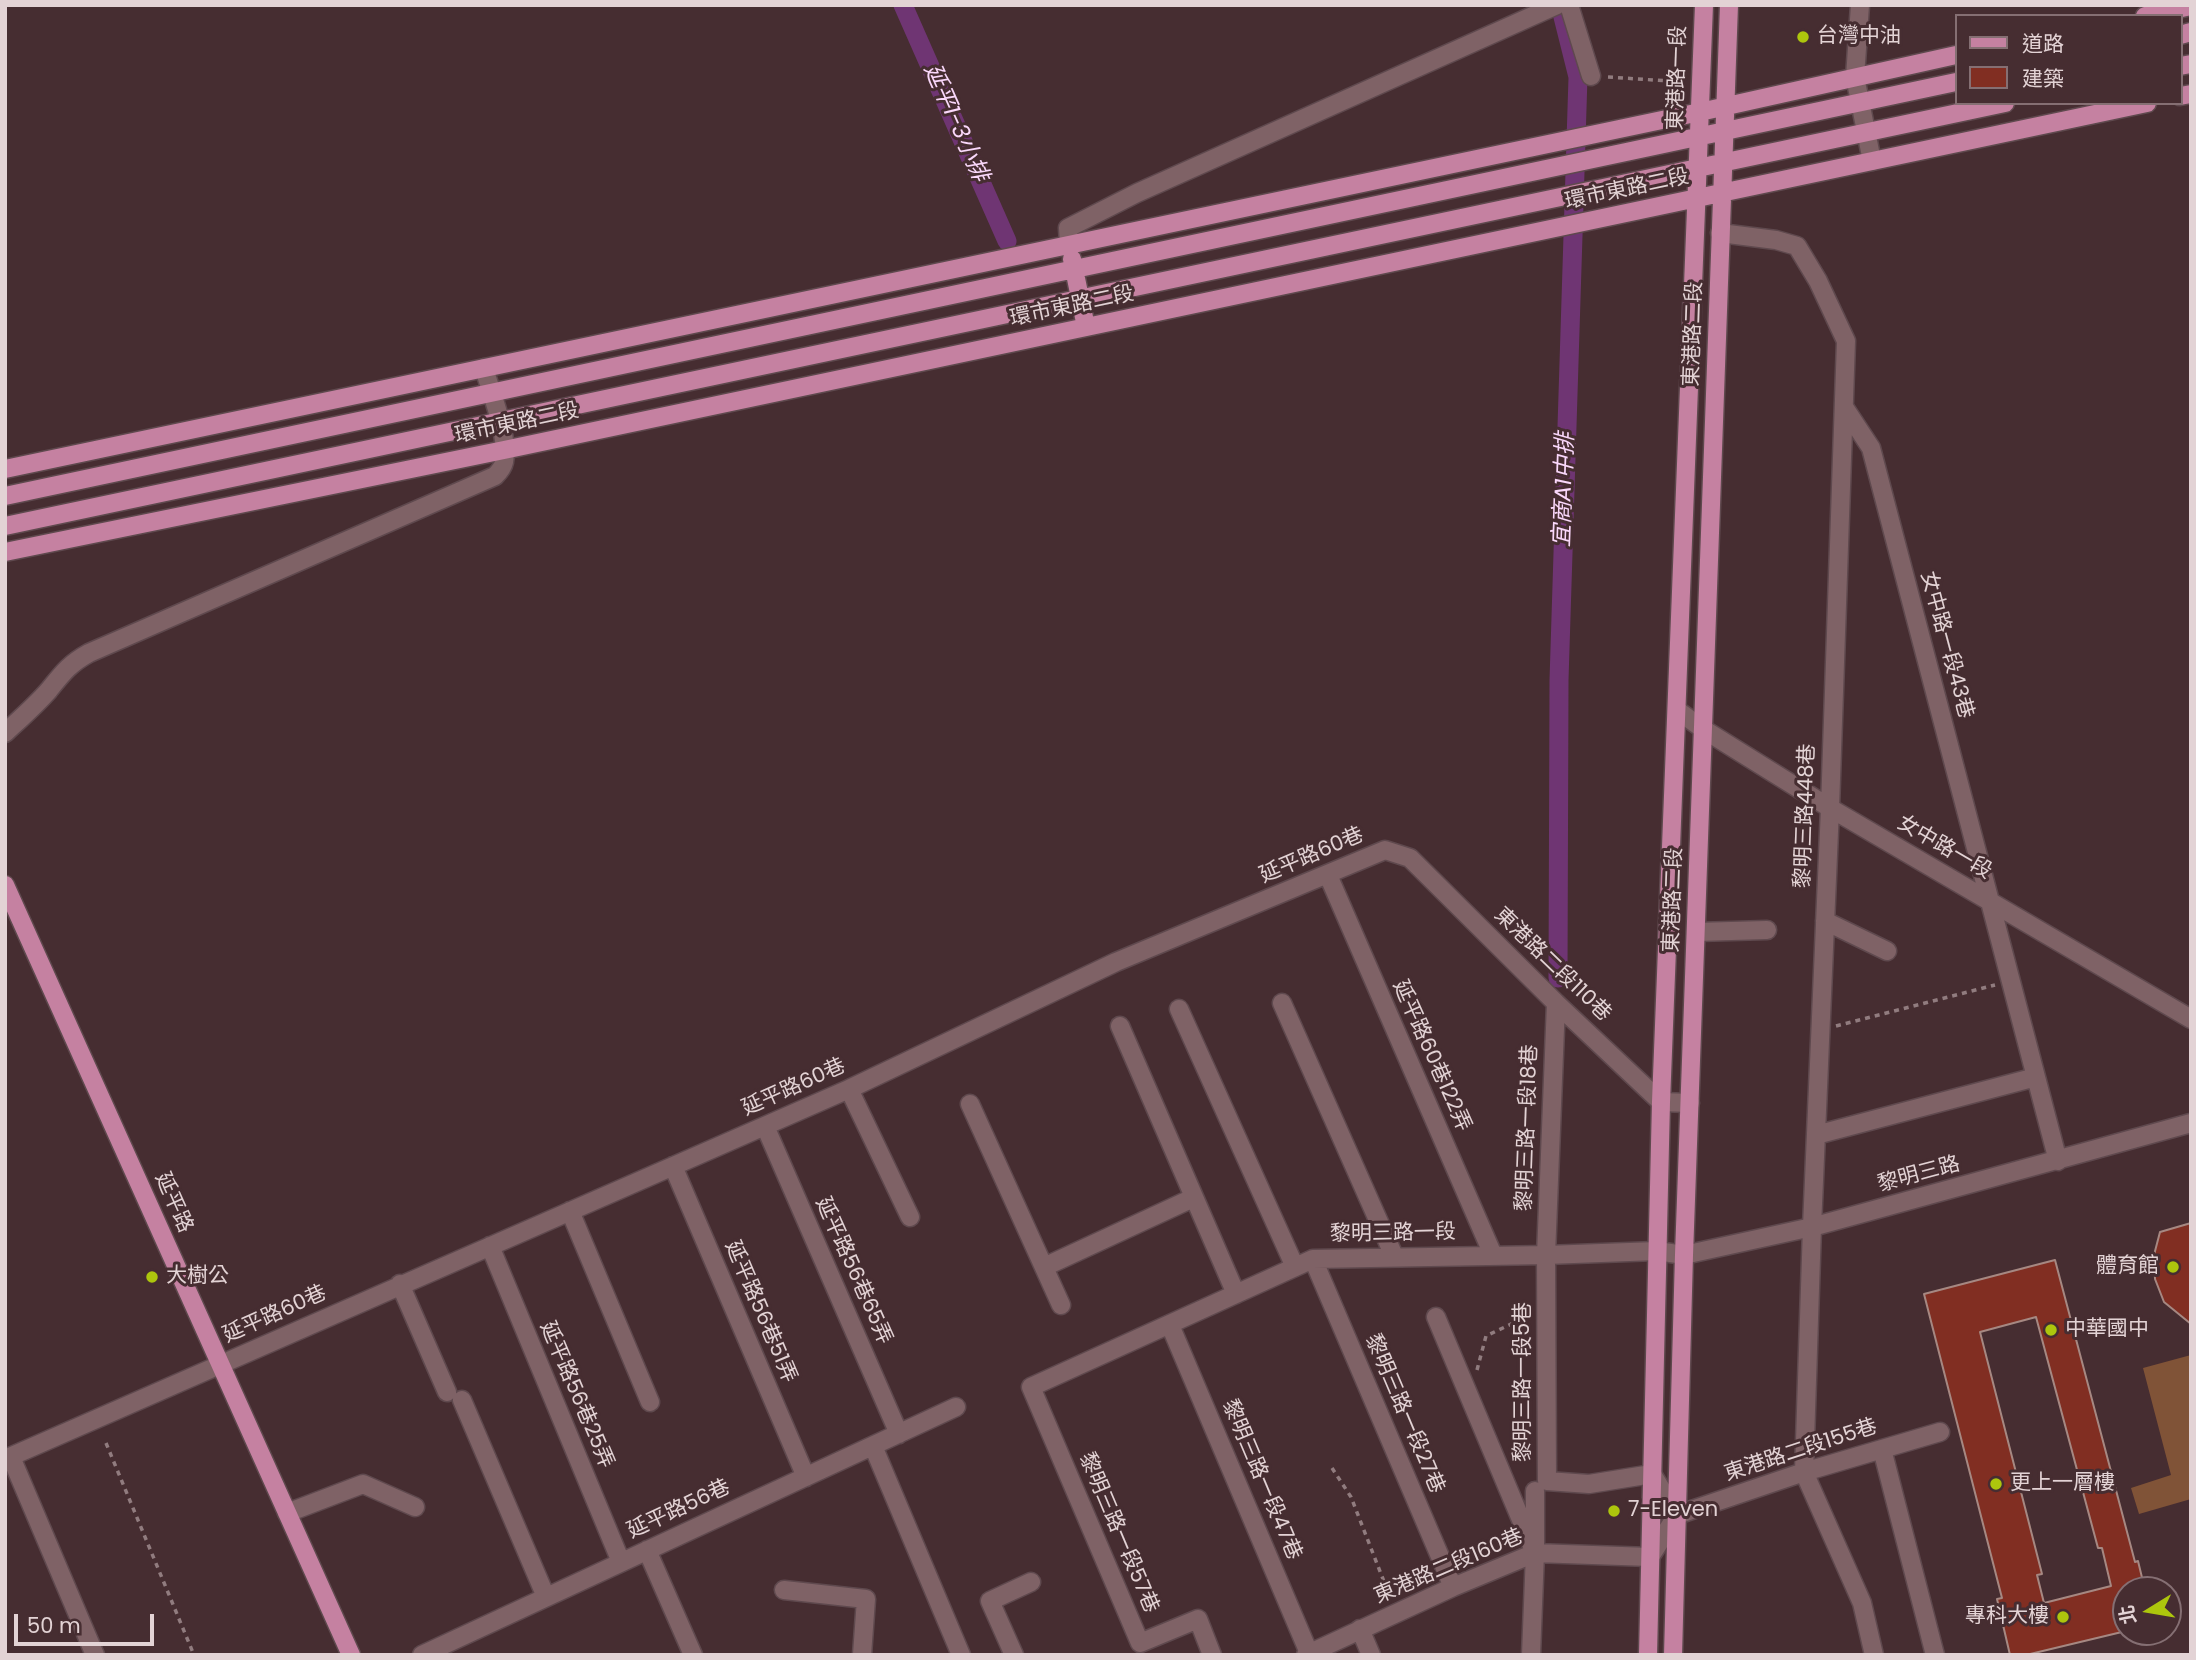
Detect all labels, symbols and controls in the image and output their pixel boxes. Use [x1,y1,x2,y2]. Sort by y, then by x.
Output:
legend [1954,14,2182,105]
place label: 台灣中油 [1817,24,1901,50]
street label: 東港路一段 [1664,25,1692,131]
marker: 台灣中油 [1795,29,1811,45]
text: 道路 [2022,29,2064,58]
water label: 延平1-3小排 [917,60,993,186]
text: 建築 [2022,64,2064,93]
street label: 環市東路二段 [1563,165,1691,215]
street label: 東港路二段 [1680,281,1708,387]
street label: 環市東路二段 [1008,282,1136,332]
street label: 環市東路二段 [453,399,581,449]
water label: 宜商A1中排 [1549,432,1581,548]
street label: 女中路一段43巷 [1914,569,1978,721]
street label: 黎明三路448巷 [1791,743,1821,889]
street label: 女中路一段 [1892,811,1996,885]
street label: 延平路60巷 [1256,823,1368,889]
street label: 東港路二段 [1660,847,1688,953]
street label: 東港路二段110巷 [1488,903,1616,1027]
street label: 延平路60巷122弄 [1386,977,1476,1135]
street label: 黎明三路一段18巷 [1512,1044,1544,1212]
street label: 延平路60巷 [738,1054,850,1122]
street label: 黎明三路 [1875,1152,1963,1198]
street label: 延平路 [149,1169,197,1237]
street label: 延平路56巷65弄 [809,1194,897,1348]
street label: 黎明三路一段 [1330,1220,1456,1248]
street label: 延平路56巷51弄 [719,1237,801,1387]
place label: 體育館 [2096,1254,2159,1280]
marker: 體育館 [2165,1259,2181,1275]
place label: 大樹公 [166,1264,229,1290]
marker: 大樹公 [144,1269,160,1285]
street label: 延平路60巷 [219,1281,331,1349]
street label: 黎明三路一段5巷 [1511,1302,1537,1462]
place label: 中華國中 [2065,1317,2149,1343]
street label: 延平路56巷25弄 [534,1318,618,1472]
marker: 中華國中 [2043,1322,2059,1338]
street label: 黎明三路一段27巷 [1359,1331,1449,1497]
street label: 黎明三路一段47巷 [1216,1396,1306,1564]
street label: 東港路二段155巷 [1721,1414,1881,1488]
street label: 黎明三路一段57巷 [1073,1449,1163,1617]
place label: 更上一層樓 [2010,1471,2115,1497]
street label: 延平路56巷 [624,1475,734,1545]
marker: 更上一層樓 [1988,1476,2004,1492]
place label: 7-Eleven [1628,1498,1718,1524]
marker: 7-Eleven [1606,1503,1622,1519]
street label: 東港路二段160巷 [1371,1524,1527,1610]
north arrow [2112,1576,2182,1646]
scale bar [18,1600,158,1644]
text: 北 [2113,1603,2143,1627]
place label: 專科大樓 [1965,1604,2049,1630]
marker: 專科大樓 [2055,1609,2071,1625]
text: 50 m [27,1611,81,1640]

